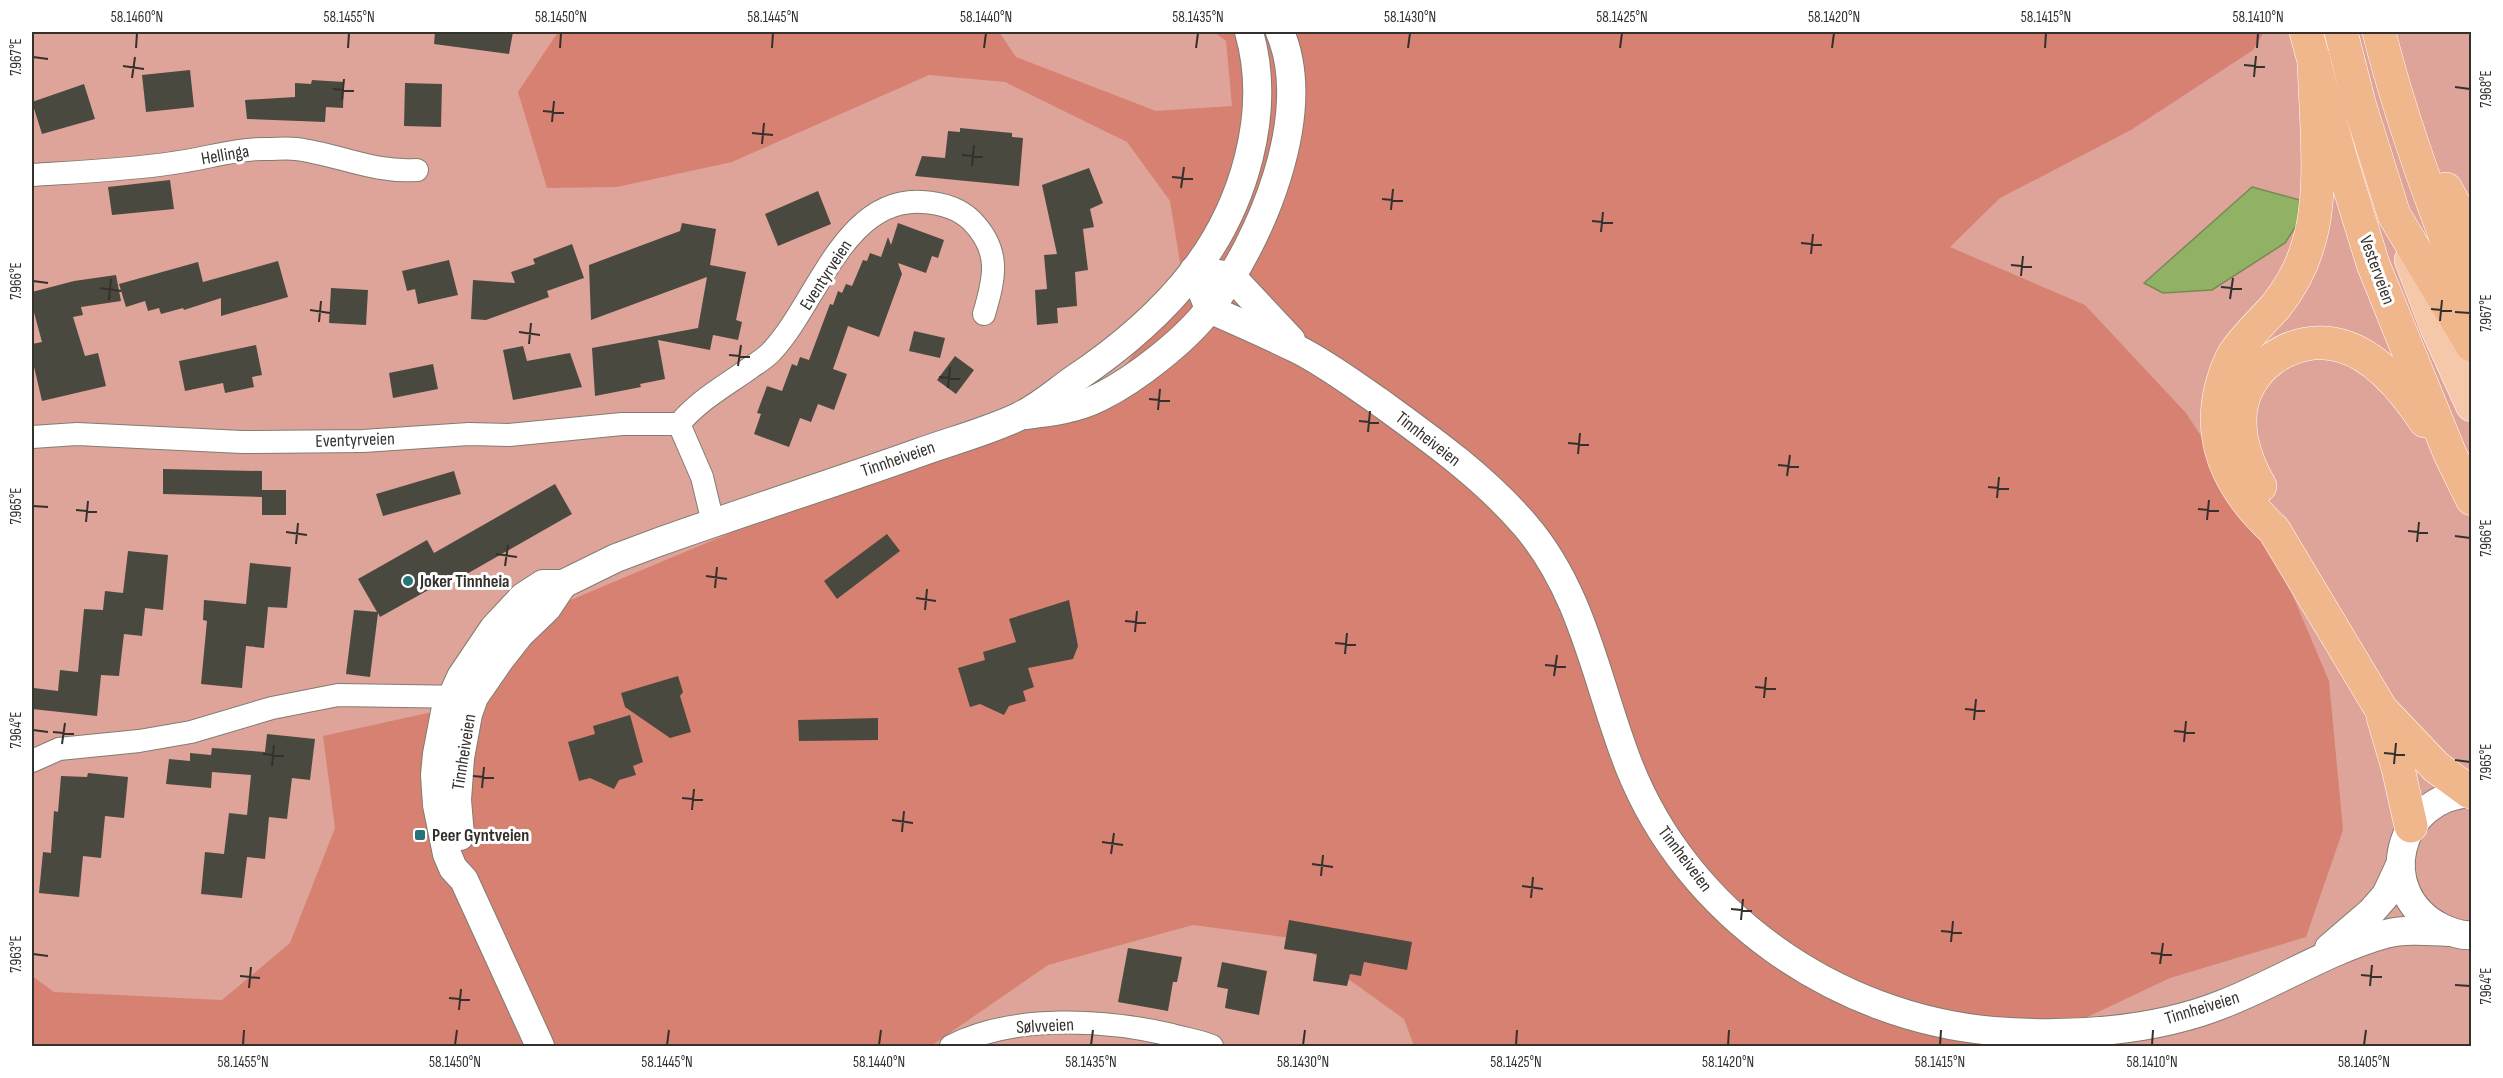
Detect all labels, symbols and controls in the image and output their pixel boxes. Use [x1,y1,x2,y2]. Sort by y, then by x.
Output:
text: 58.1460°N [111,8,163,27]
text: 58.1455°N [323,8,375,27]
text: 58.1450°N [535,8,587,27]
text: 58.1445°N [747,8,799,27]
text: 58.1440°N [960,8,1012,27]
text: 58.1435°N [1172,8,1224,27]
text: 58.1430°N [1384,8,1436,27]
text: 58.1425°N [1596,8,1648,27]
text: 58.1420°N [1808,8,1860,27]
text: 58.1415°N [2021,8,2071,27]
text: 58.1410°N [2232,8,2284,27]
text: 7.967°E [7,38,26,76]
text: 7.968°E [2477,70,2496,108]
street label: Hellinga [199,140,251,170]
street label: Vesterveien [2355,233,2399,307]
street label: Eventyrveien [796,236,856,314]
text: 7.966°E [7,262,26,300]
text: 7.967°E [2477,294,2496,332]
street label: Tinnheiveien [1391,407,1465,471]
street label: Eventyrveien [315,428,395,452]
street label: Tinnheiveien [858,437,938,481]
text: 7.965°E [7,487,26,525]
text: 7.966°E [2477,519,2496,557]
place label: Joker Tinnheia [419,571,509,592]
marker: Joker Tinnheia [401,574,415,588]
text: 7.964°E [7,712,26,748]
street label: Tinnheiveien [448,712,480,792]
text: 7.965°E [2477,743,2496,781]
street label: Tinnheiveien [1654,822,1716,896]
place label: Peer Gyntveien [432,825,529,846]
marker: Peer Gyntveien [413,828,427,842]
text: 7.963°E [7,935,26,973]
text: 7.964°E [2477,968,2496,1004]
street label: Tinnheiveien [2162,987,2242,1029]
street label: Sølvveien [1016,1014,1074,1038]
text: 58.1455°N [217,1053,269,1072]
text: 58.1450°N [429,1053,481,1072]
text: 58.1445°N [641,1053,693,1072]
text: 58.1440°N [853,1053,905,1072]
text: 58.1435°N [1065,1053,1117,1072]
text: 58.1430°N [1277,1053,1329,1072]
text: 58.1425°N [1490,1053,1542,1072]
text: 58.1420°N [1702,1053,1754,1072]
text: 58.1415°N [1915,1053,1965,1072]
text: 58.1410°N [2126,1053,2178,1072]
text: 58.1405°N [2338,1053,2390,1072]

